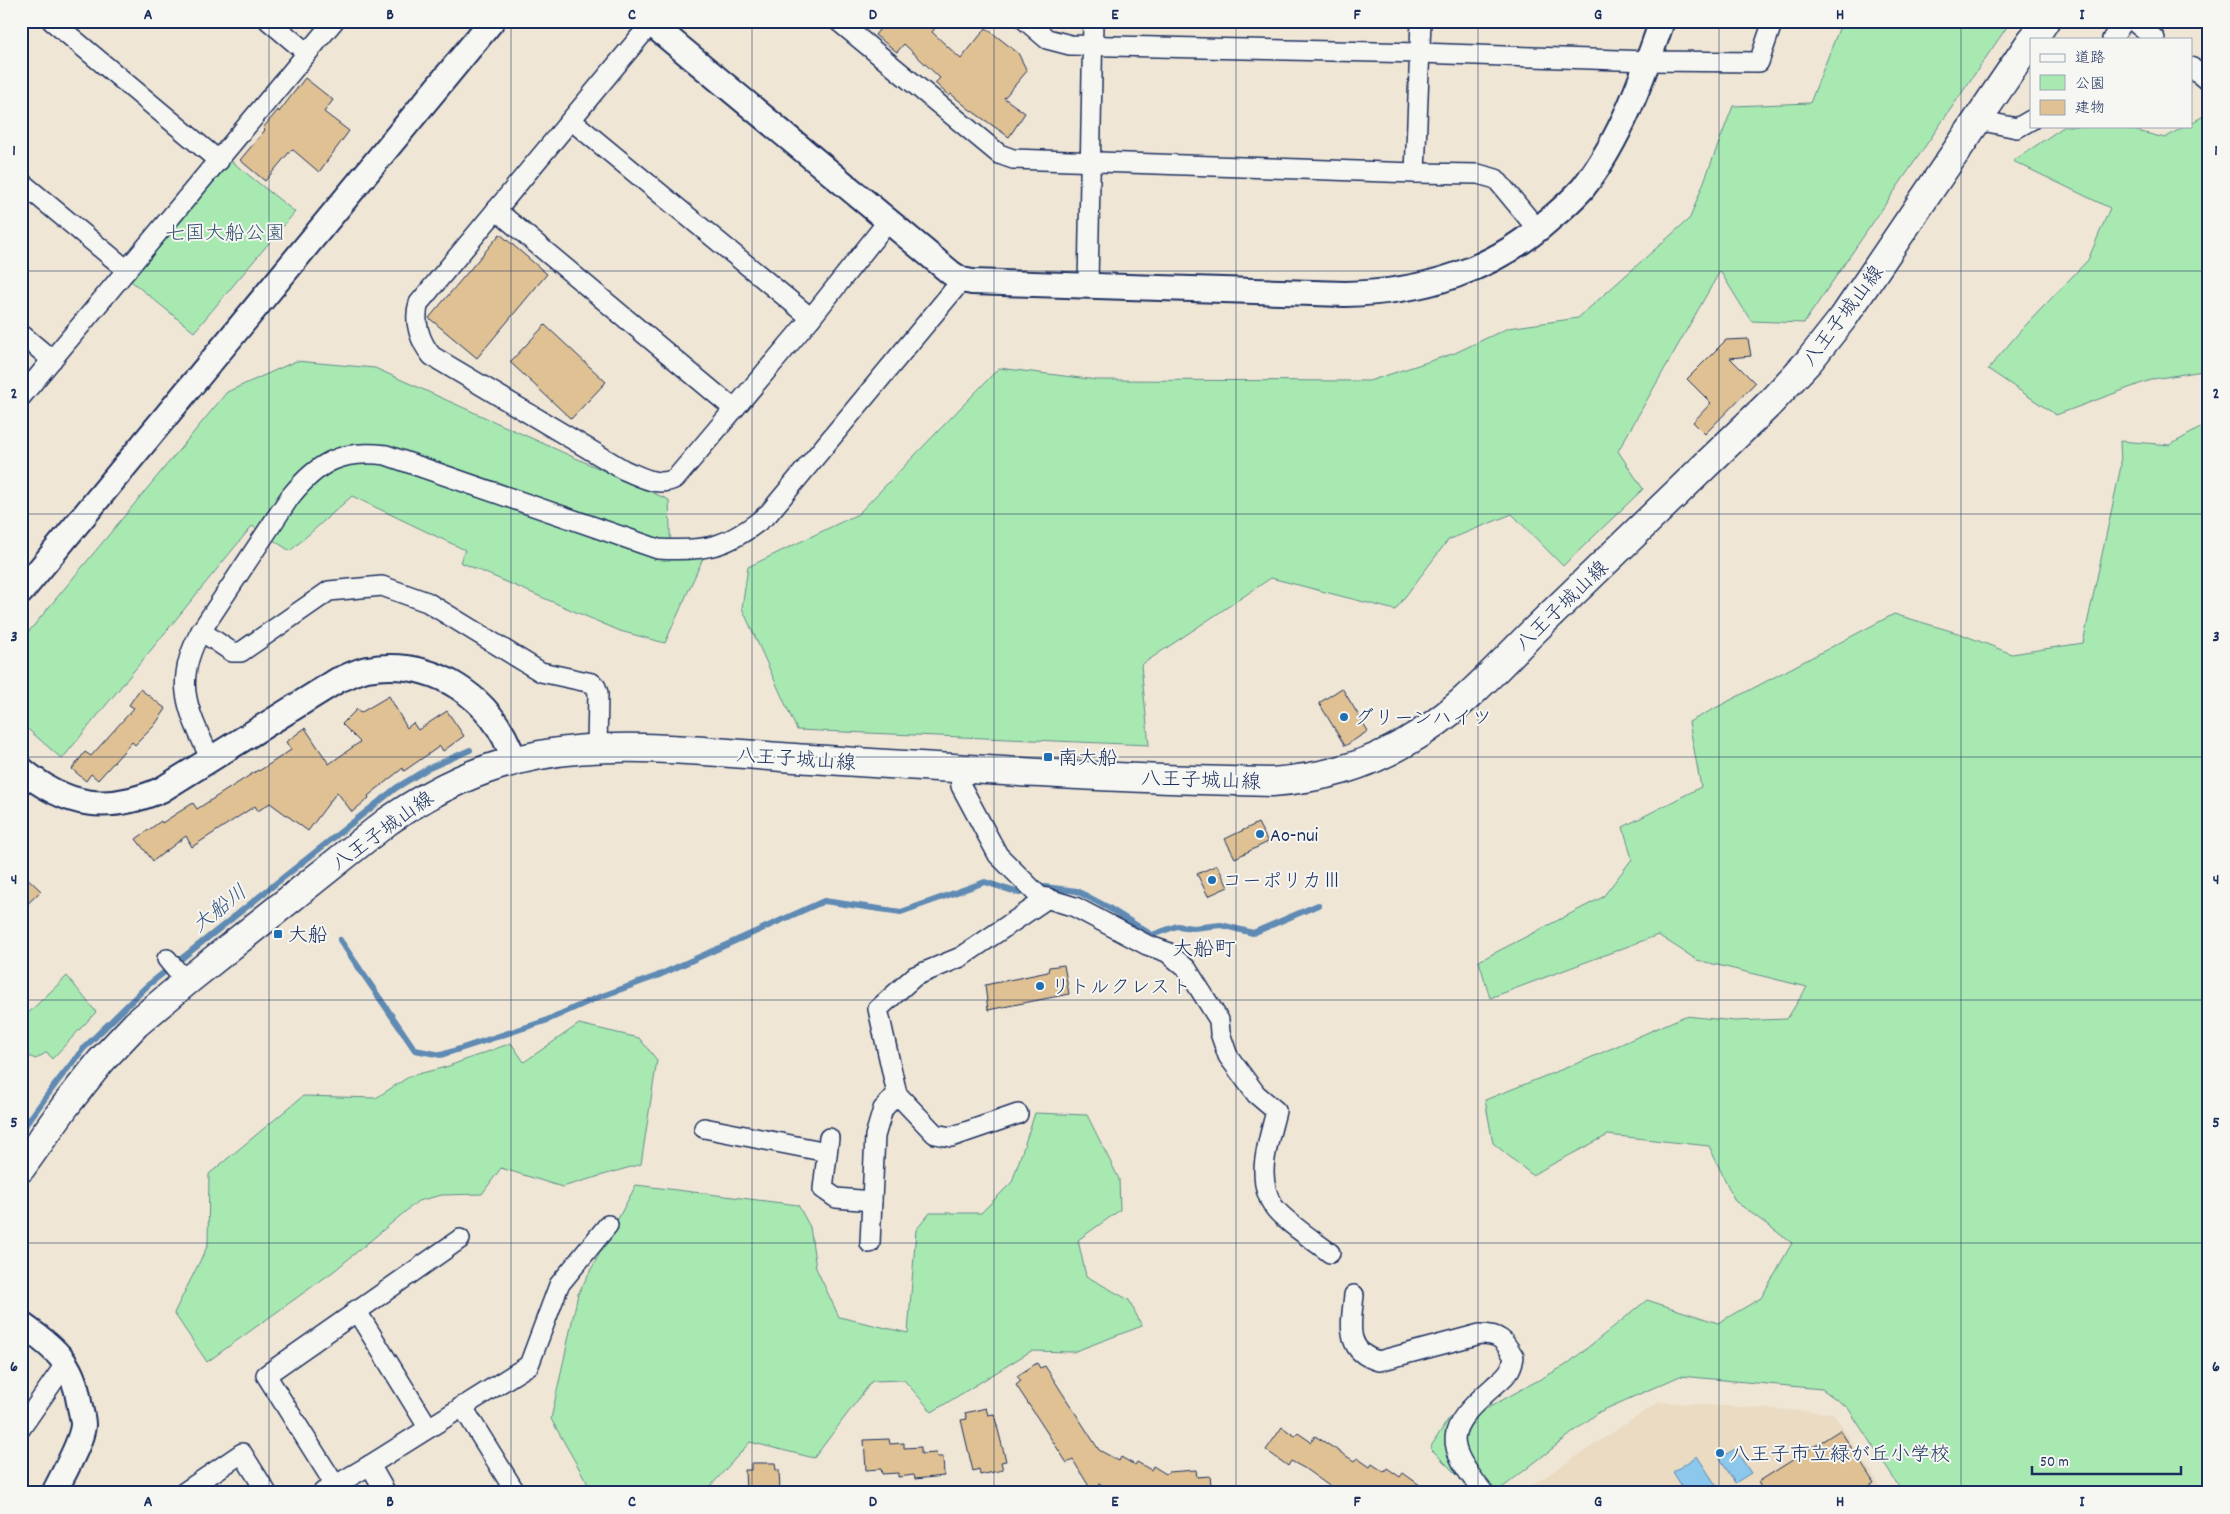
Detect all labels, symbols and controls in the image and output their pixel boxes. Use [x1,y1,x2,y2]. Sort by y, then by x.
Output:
text: A [144,4,153,27]
text: B [386,4,394,27]
text: C [628,4,636,27]
text: D [869,4,878,27]
text: E [1111,4,1119,27]
text: F [1353,4,1361,27]
text: G [1594,4,1602,27]
text: H [1836,4,1844,27]
text: I [2080,4,2086,27]
legend [2030,38,2192,128]
text: 道路 [2075,48,2105,70]
text: 公園 [2075,74,2105,96]
text: 建物 [2075,98,2105,120]
text: 1 [12,140,16,163]
text: 1 [2214,140,2218,163]
park label: 七国大船公園 [165,221,285,249]
street label: 八王子城山線 [1797,260,1892,373]
text: 2 [11,383,18,406]
text: 2 [2213,383,2220,406]
street label: 八王子城山線 [1510,555,1616,659]
text: 3 [10,626,18,649]
text: 3 [2212,626,2220,649]
place label: グリーンハイツ [1354,706,1492,734]
marker: グリーンハイツ [1338,711,1350,723]
street label: 八王子城山線 [735,743,857,779]
place label: 南大船 [1058,746,1118,774]
marker: 南大船 [1042,751,1054,763]
street label: 八王子城山線 [1140,766,1261,798]
street label: 八王子城山線 [327,786,441,879]
place label: Ao-nui [1270,823,1319,851]
marker: Ao-nui [1254,828,1266,840]
text: 4 [11,869,17,892]
place label: コーポリカⅢ [1222,869,1342,897]
text: 4 [2213,869,2219,892]
marker: コーポリカⅢ [1206,874,1218,886]
water label: 大船川 [187,879,255,942]
place label: 大船 [288,923,328,951]
marker: 大船 [272,928,284,940]
district label: 大船町 [1173,936,1236,966]
place label: リトルクレスト [1050,975,1192,1003]
marker: リトルクレスト [1034,980,1046,992]
text: 5 [10,1112,18,1135]
text: 5 [2212,1112,2220,1135]
text: 6 [10,1356,18,1379]
text: 6 [2212,1356,2220,1379]
place label: 八王子市立緑が丘小学校 [1730,1442,1950,1470]
scale bar [2032,1444,2181,1476]
marker: 八王子市立緑が丘小学校 [1714,1447,1726,1459]
text: 50 m [2040,1452,2069,1474]
text: A [144,1491,153,1514]
text: B [386,1491,394,1514]
text: C [628,1491,636,1514]
text: D [869,1491,878,1514]
text: E [1111,1491,1119,1514]
text: F [1353,1491,1361,1514]
text: G [1594,1491,1602,1514]
text: H [1836,1491,1844,1514]
text: I [2080,1491,2086,1514]

